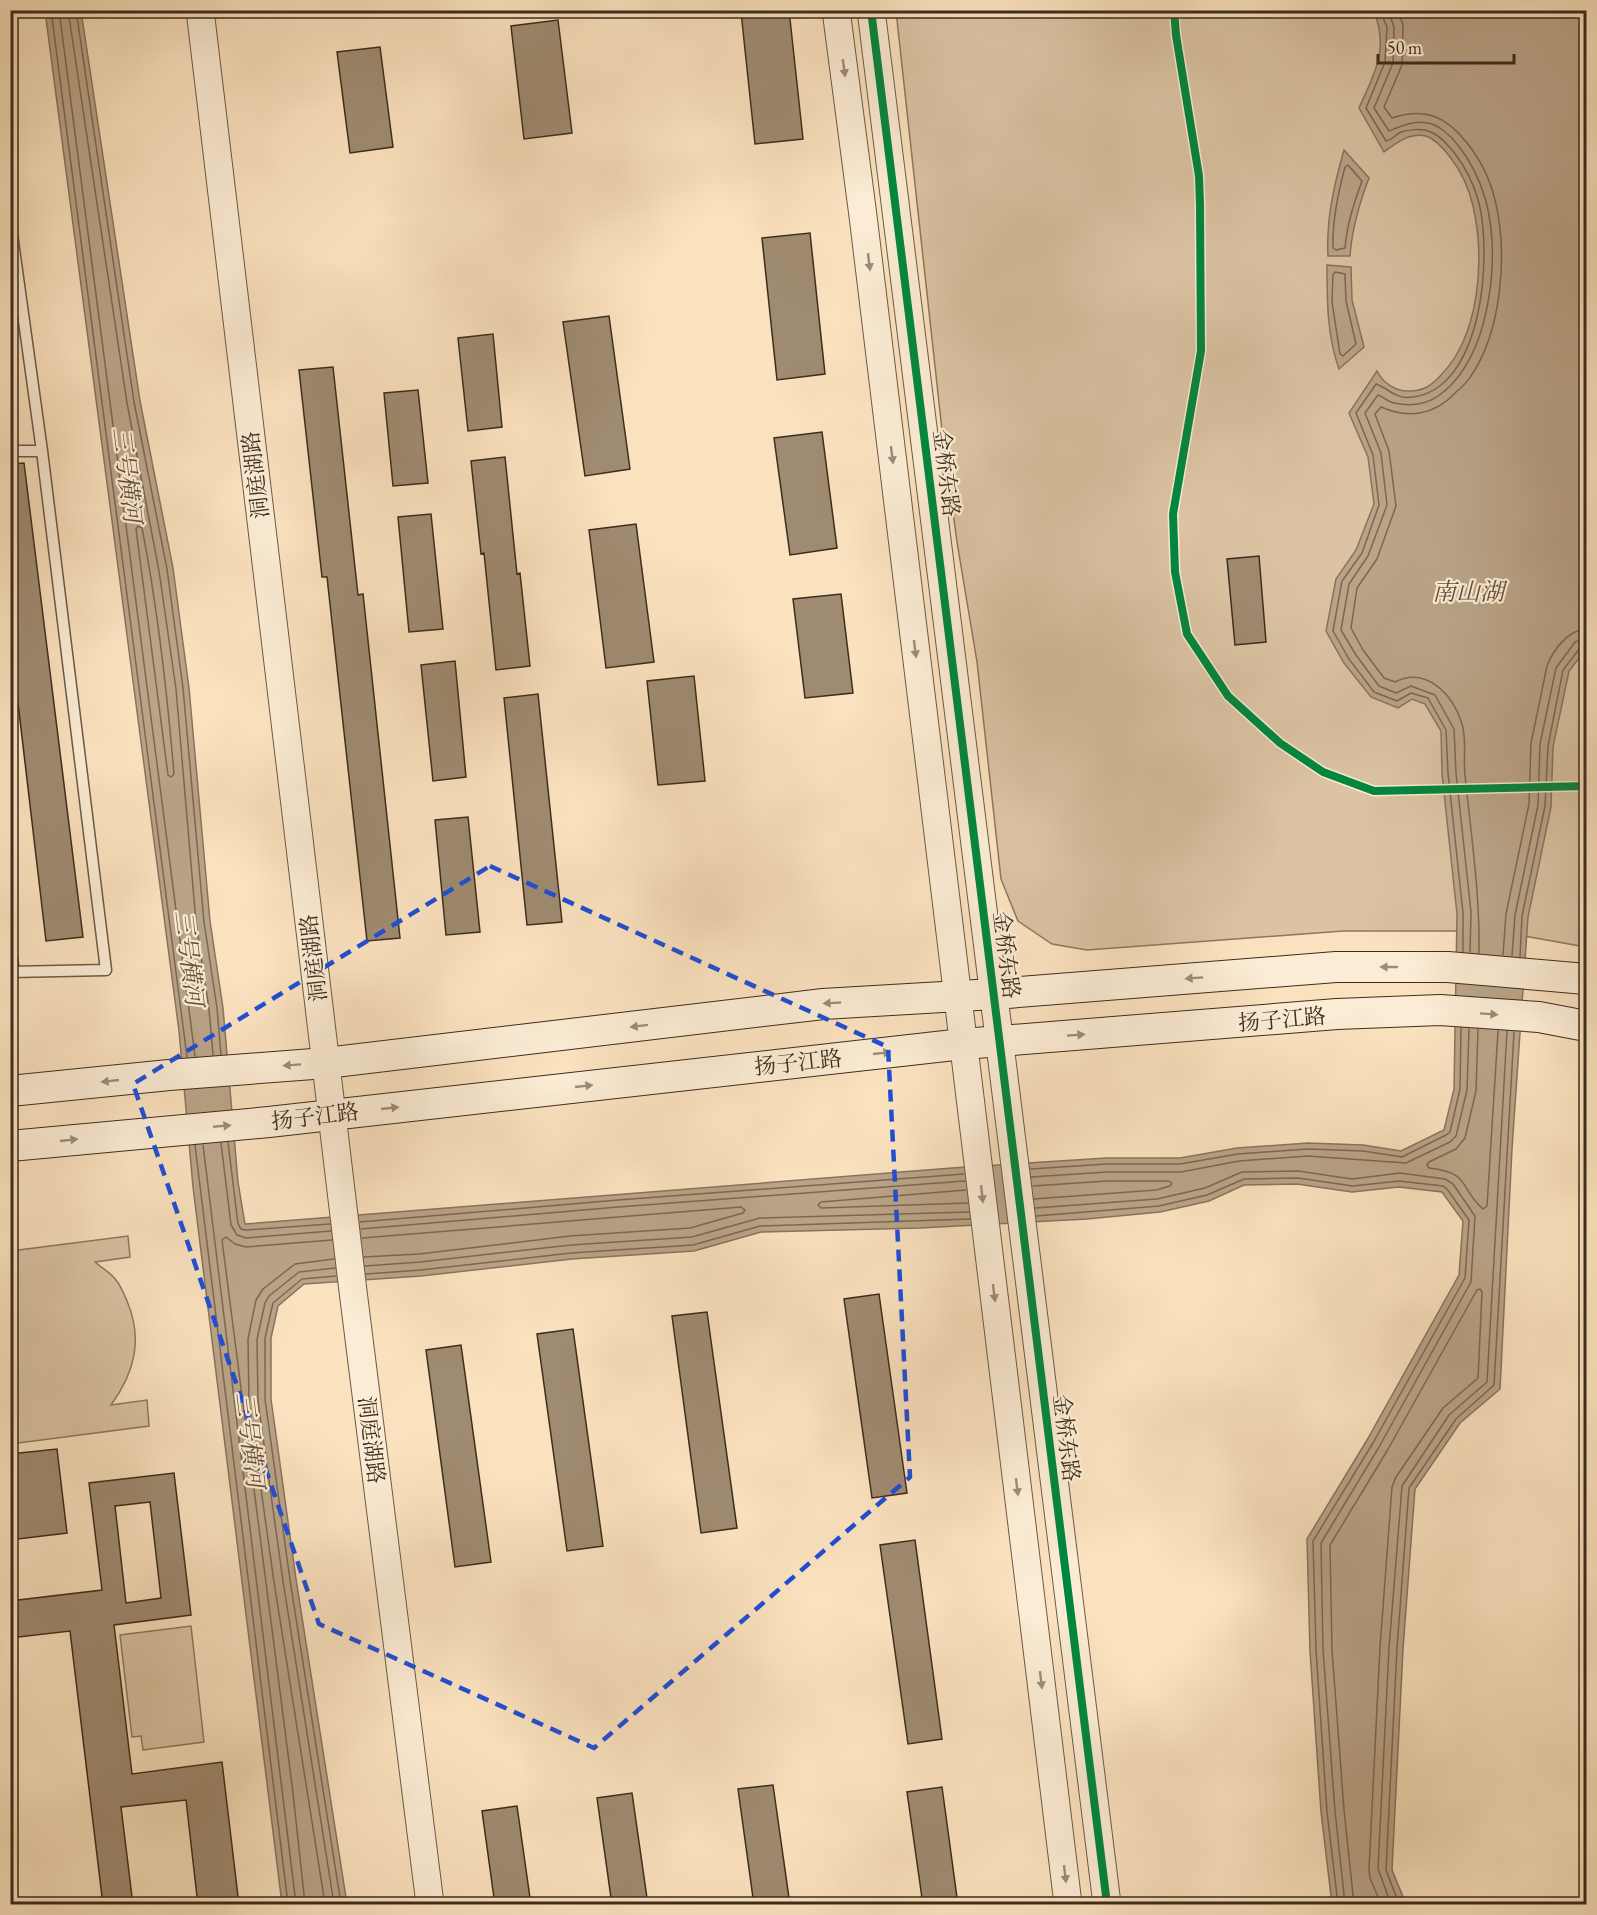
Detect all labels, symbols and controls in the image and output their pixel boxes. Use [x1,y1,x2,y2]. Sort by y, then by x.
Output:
scale bar [1378,27,1514,65]
text: 50 m [1387,36,1422,59]
one-way arrow [839,59,848,78]
one-way arrow [864,252,874,271]
water label: 三号横河 [106,425,149,528]
street label: 金桥东路 [927,428,966,519]
street label: 洞庭湖路 [236,429,275,520]
one-way arrow [887,446,897,465]
water label: 南山湖 [1432,576,1508,607]
one-way arrow [911,640,920,659]
water label: 三号横河 [168,908,211,1011]
street label: 金桥东路 [987,910,1026,1001]
street label: 洞庭湖路 [294,912,333,1003]
one-way arrow [1380,962,1399,972]
one-way arrow [1185,973,1204,983]
one-way arrow [823,999,842,1008]
street label: 扬子江路 [1237,1001,1327,1038]
one-way arrow [1480,1009,1499,1018]
one-way arrow [629,1021,648,1030]
one-way arrow [1067,1030,1086,1040]
street label: 扬子江路 [753,1043,843,1082]
one-way arrow [873,1048,892,1058]
one-way arrow [282,1061,301,1070]
one-way arrow [101,1076,120,1085]
one-way arrow [574,1081,593,1091]
street label: 扬子江路 [270,1097,361,1136]
one-way arrow [381,1103,400,1112]
one-way arrow [213,1121,232,1131]
one-way arrow [59,1136,78,1145]
one-way arrow [978,1185,987,1204]
one-way arrow [989,1284,999,1303]
water label: 三号横河 [229,1390,272,1493]
street label: 金桥东路 [1047,1393,1086,1484]
street label: 洞庭湖路 [352,1395,391,1486]
one-way arrow [1013,1477,1022,1496]
one-way arrow [1036,1671,1046,1690]
one-way arrow [1060,1864,1069,1883]

